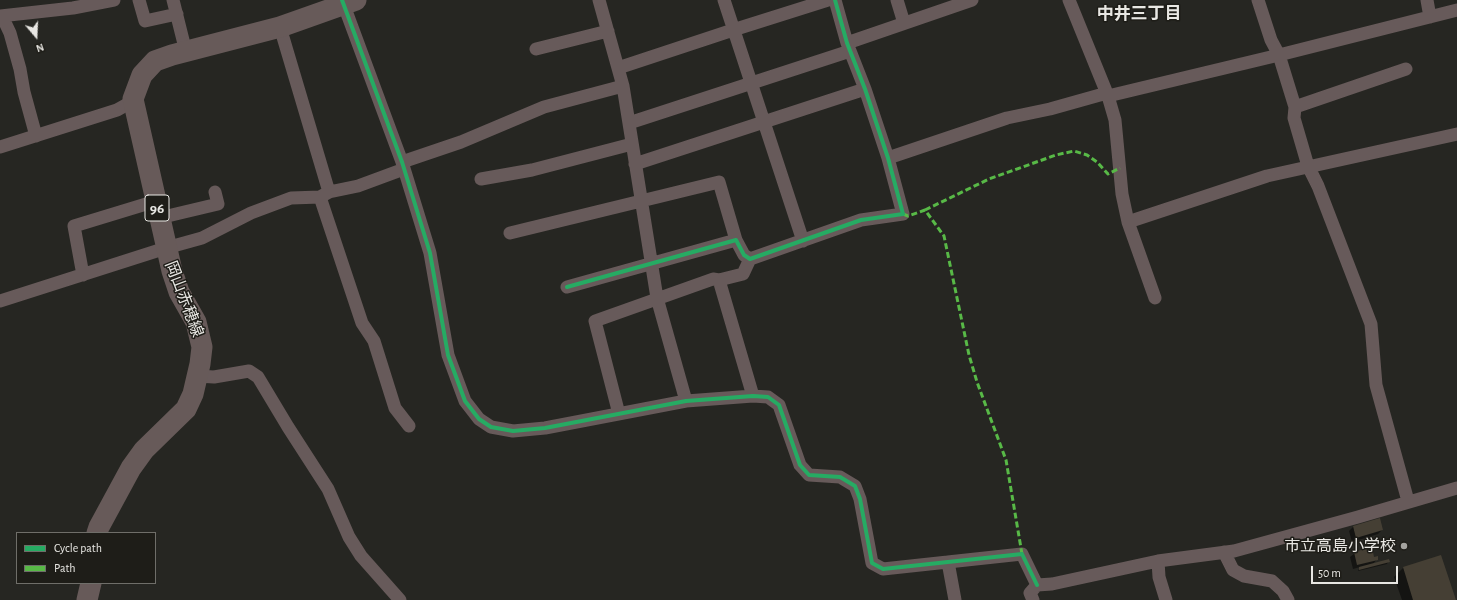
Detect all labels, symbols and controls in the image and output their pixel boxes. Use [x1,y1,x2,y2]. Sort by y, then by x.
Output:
district label: 中井三丁目 [1097,4,1181,24]
north arrow [16,16,56,56]
text: N [35,41,45,54]
road number: 96 [145,195,169,221]
street label: 岡山赤穂線 [161,258,207,340]
legend [16,532,156,584]
place label: 市立高島小学校 [1284,536,1396,556]
marker: 市立高島小学校 [1399,541,1409,551]
text: Cycle path [54,542,102,554]
scale bar [1313,558,1400,584]
text: Path [54,562,76,574]
text: 50 m [1318,567,1341,579]

